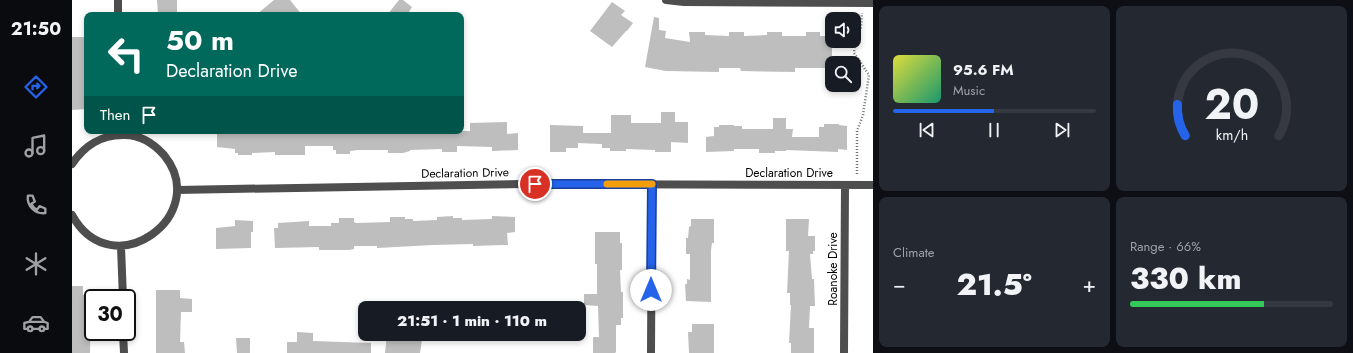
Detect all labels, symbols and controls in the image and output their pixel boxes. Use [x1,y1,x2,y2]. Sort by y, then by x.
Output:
map controls [825,12,861,92]
button: sound [825,12,861,48]
text: 21:50 [11,16,61,42]
text: 50 m [166,20,234,61]
icon: left [100,28,152,80]
button: search [825,56,861,92]
text: Declaration Drive [166,58,297,84]
text: 95.6 FM [953,59,1014,81]
icon: directions [22,73,50,101]
text: 20 [1204,74,1259,135]
text: Music [953,81,985,100]
text: Then [100,104,130,126]
icon: arrive [138,104,160,126]
icon: previous [916,119,938,141]
icon: pause [983,119,1005,141]
icon: next [1051,119,1073,141]
text: km/h [1215,125,1248,145]
icon: music [22,132,50,160]
street label: Declaration Drive [421,163,509,183]
street label: Declaration Drive [745,164,833,182]
pin [518,167,552,201]
icon: arrive [524,173,546,195]
icon: phone [22,191,50,219]
street label: Roanoke Drive [824,232,842,306]
text: Range · 66% [1130,237,1201,256]
text: Climate [893,243,934,262]
icon: climate [22,250,50,278]
text: 330 km [1130,257,1242,300]
text: 21.5° [957,263,1032,306]
text: − [893,268,906,300]
text: + [1082,268,1096,300]
position arrow [630,269,672,311]
speed limit sign: 30 [84,289,136,341]
icon: car [22,309,50,337]
text: 21:51 · 1 min · 110 m [397,310,547,332]

